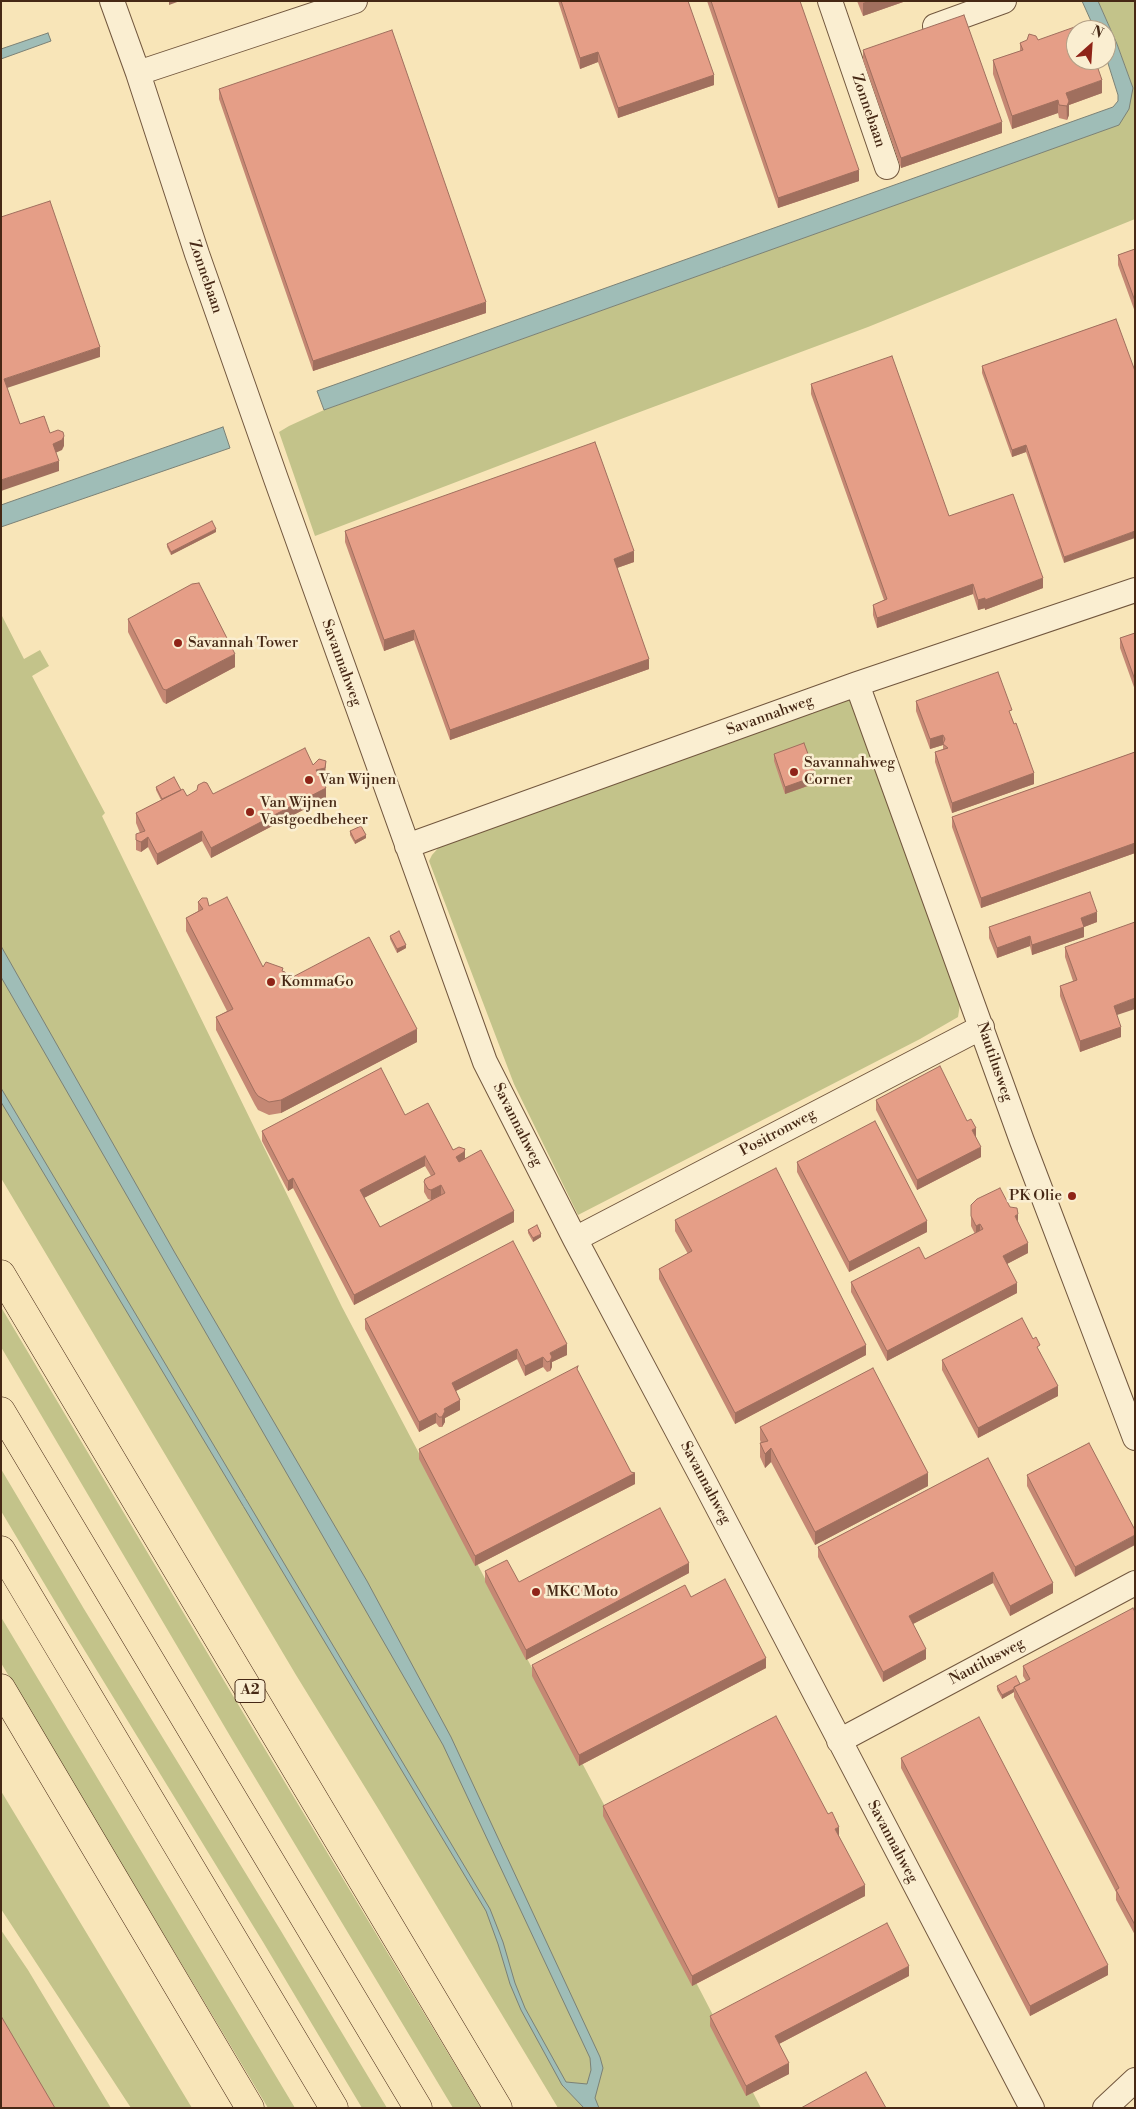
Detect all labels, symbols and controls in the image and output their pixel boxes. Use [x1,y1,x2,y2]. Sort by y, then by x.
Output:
north arrow [1066,20,1116,70]
text: N [1088,22,1106,43]
street label: Zonnebaan [847,72,889,150]
street label: Zonnebaan [184,238,226,316]
street label: Savannahweg [317,617,365,709]
place label: Savannah Tower [188,634,298,652]
marker: Savannah Tower [172,637,184,649]
street label: Savannahweg [724,692,816,740]
place label: Savannahweg Corner [804,754,895,789]
marker: Savannahweg Corner [788,766,800,778]
place label: Van Wijnen [319,771,396,789]
marker: Van Wijnen [303,774,315,786]
place label: Van Wijnen Vastgoedbeheer [260,794,368,829]
marker: Van Wijnen Vastgoedbeheer [244,806,256,818]
place label: KommaGo [281,973,354,991]
marker: KommaGo [265,976,277,988]
street label: Nautilusweg [972,1020,1016,1104]
street label: Savannahweg [488,1080,546,1170]
street label: Positronweg [737,1105,819,1161]
place label: PK Olie [1009,1187,1062,1205]
marker: PK Olie [1066,1190,1078,1202]
street label: Savannahweg [676,1439,734,1527]
place label: MKC Moto [546,1583,618,1601]
marker: MKC Moto [530,1586,542,1598]
street label: Nautilusweg [946,1635,1028,1689]
road number: A2 [235,1680,265,1702]
street label: Savannahweg [863,1798,921,1886]

